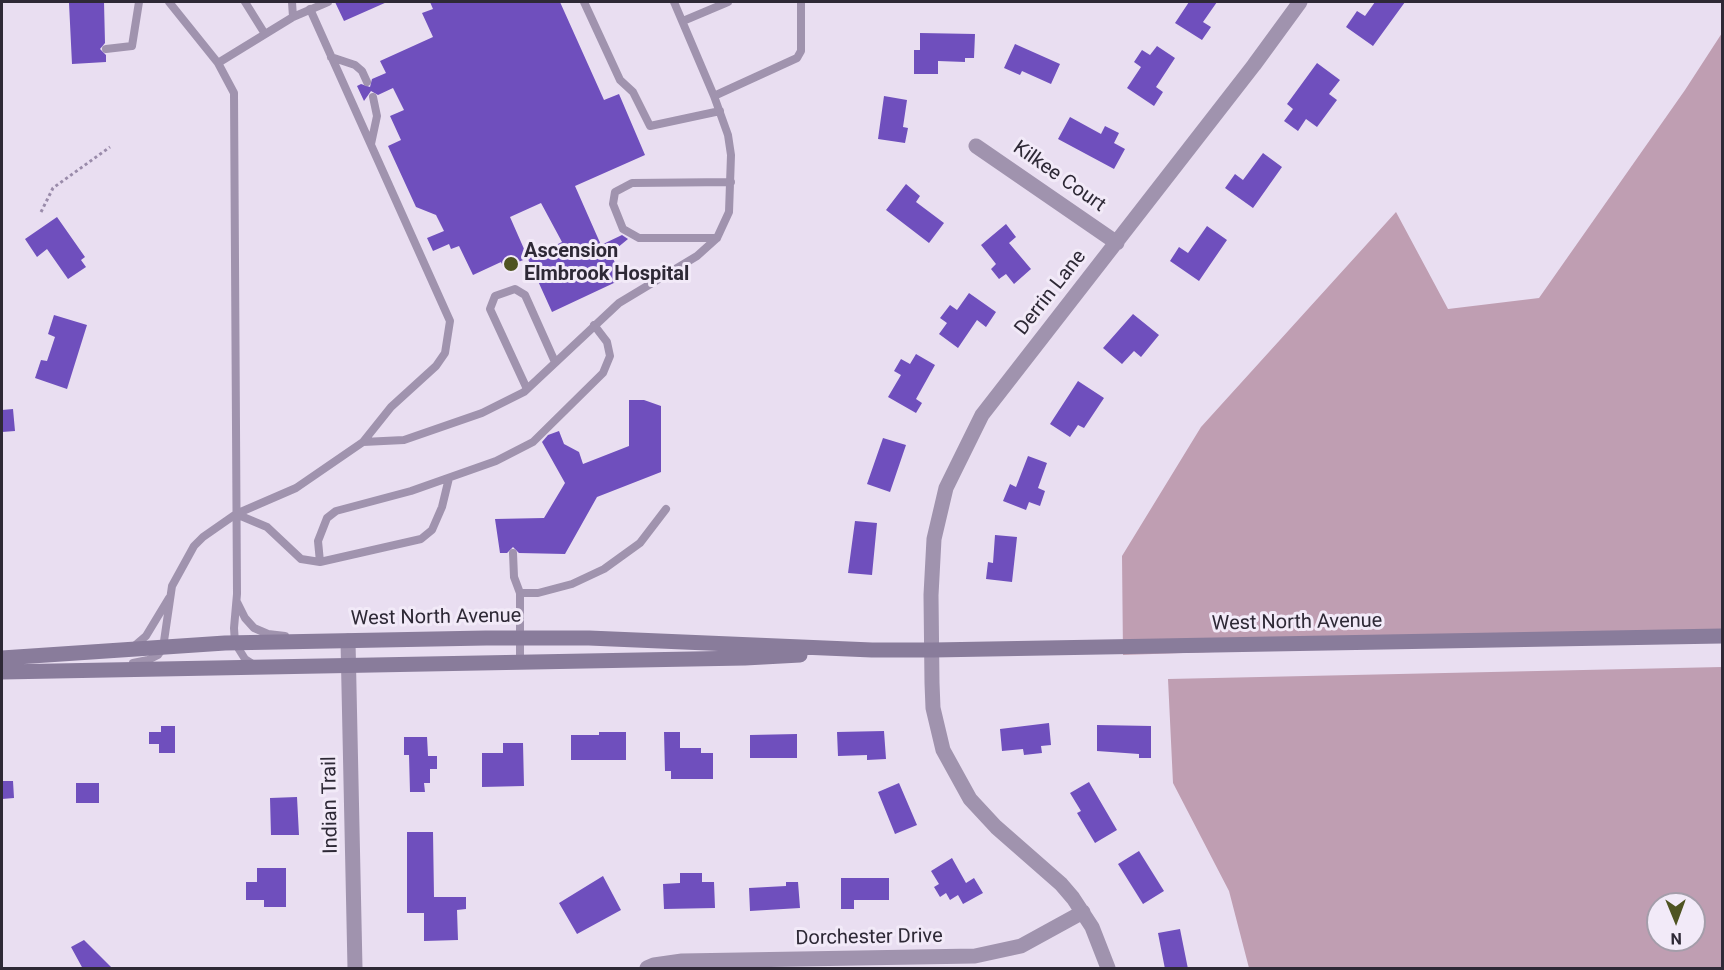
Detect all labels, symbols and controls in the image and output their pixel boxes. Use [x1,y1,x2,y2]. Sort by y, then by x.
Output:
street label: Kilkee Court [1008,136,1110,218]
place label: Ascension Elmbrook Hospital [524,240,689,287]
street label: Derrin Lane [1010,246,1092,340]
marker: Ascension Elmbrook Hospital [502,255,520,273]
street label: West North Avenue [350,605,522,631]
street label: West North Avenue [1211,610,1383,636]
street label: Indian Trail [318,756,344,854]
north arrow [1646,892,1706,952]
street label: Dorchester Drive [795,925,943,951]
text: N [1670,929,1682,948]

